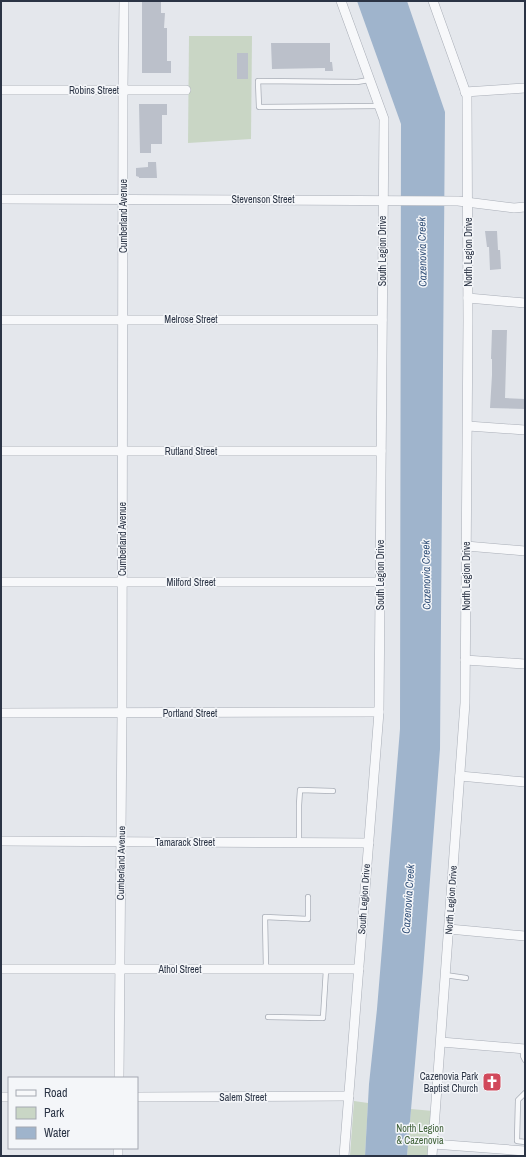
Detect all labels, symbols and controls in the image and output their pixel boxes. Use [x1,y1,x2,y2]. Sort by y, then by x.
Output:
street label: Robins Street [69,84,120,97]
street label: Cumberland Avenue [117,178,130,253]
street label: Stevenson Street [232,193,295,206]
street label: South Legion Drive [376,215,389,286]
water label: Cazenovia Creek [414,217,430,287]
street label: North Legion Drive [462,217,475,287]
street label: Melrose Street [164,313,218,326]
street label: Rutland Street [165,445,218,458]
street label: Cumberland Avenue [116,501,129,576]
street label: South Legion Drive [374,539,387,610]
water label: Cazenovia Creek [418,540,434,610]
street label: North Legion Drive [460,541,473,611]
street label: Milford Street [166,576,216,589]
street label: Portland Street [163,707,218,720]
street label: Cumberland Avenue [114,825,128,900]
street label: Tamarack Street [155,836,216,849]
street label: South Legion Drive [355,863,373,935]
water label: Cazenovia Creek [399,863,417,934]
street label: North Legion Drive [442,865,460,935]
street label: Athol Street [158,963,202,976]
place label: Cazenovia Park Baptist Church [420,1070,479,1095]
church icon: Cazenovia Park Baptist Church [481,1071,503,1093]
legend [8,1077,138,1149]
text: Road [44,1085,68,1101]
street label: Salem Street [219,1091,267,1104]
text: Park [44,1105,64,1121]
park label: North Legion & Cazenovia [396,1122,444,1147]
text: Water [44,1125,71,1141]

